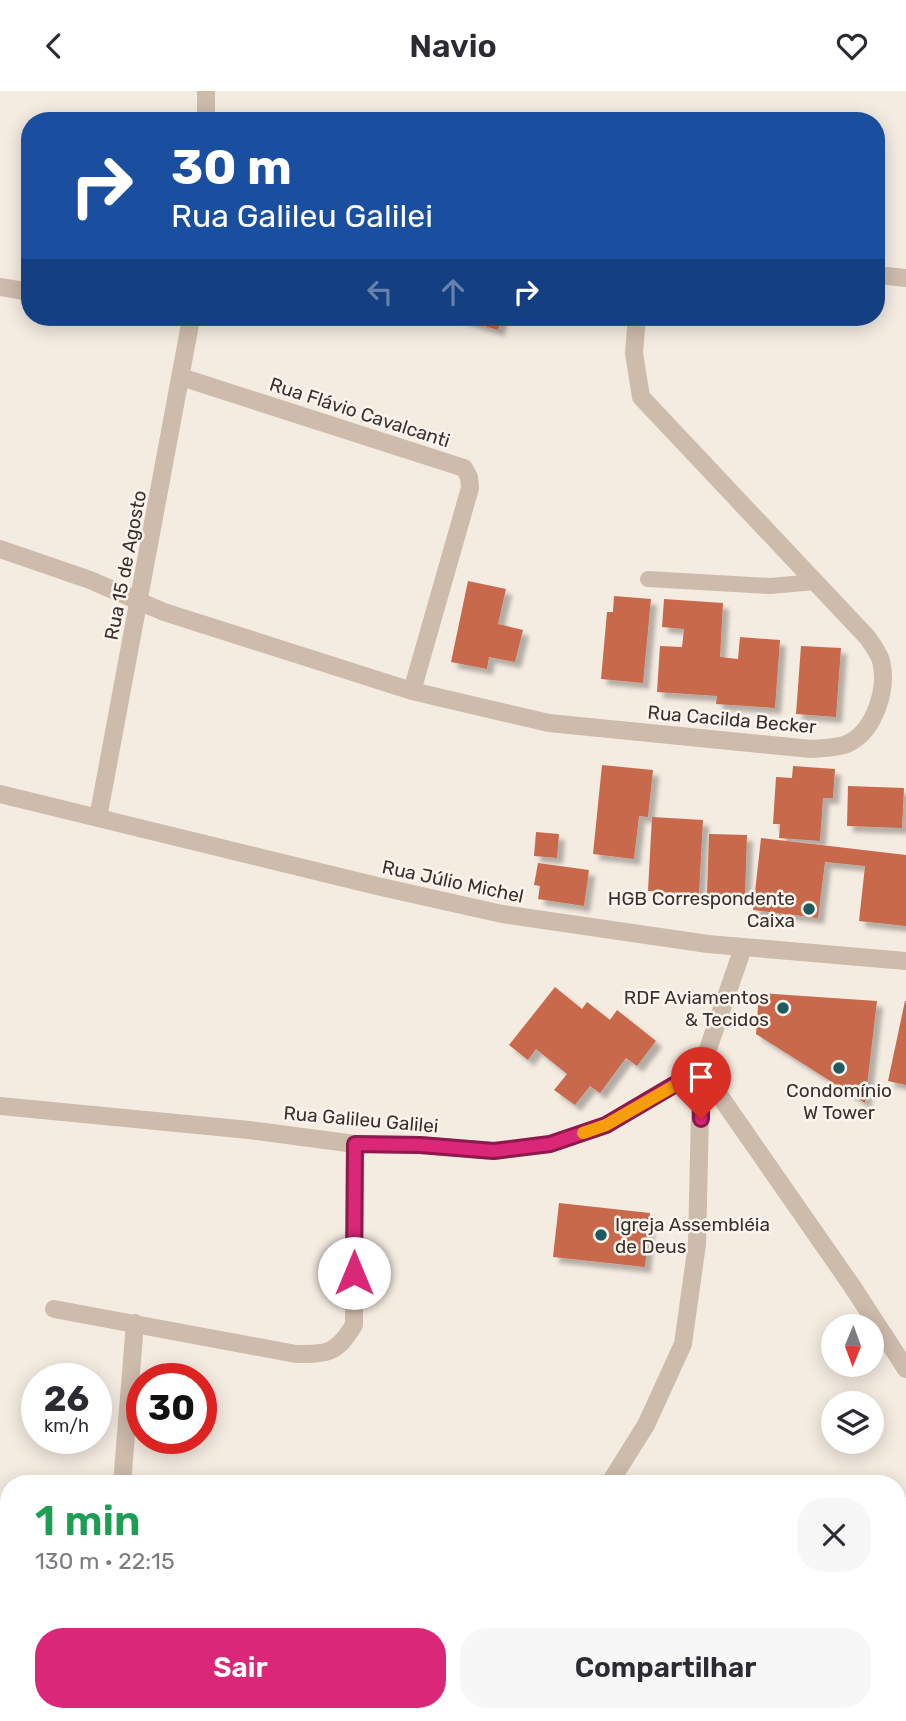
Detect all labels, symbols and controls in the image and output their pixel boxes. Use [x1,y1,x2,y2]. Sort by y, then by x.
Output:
icon: back [35,27,73,65]
text: Navio [409,27,497,65]
icon: heart [833,27,871,65]
text: 30 m [171,138,292,196]
icon: right [56,140,147,231]
text: Rua Galileu Galilei [171,197,433,235]
icon: left [361,273,399,311]
icon: ahead [434,273,472,311]
icon: right [507,273,545,311]
street label: Rua Flávio Cavalcanti [267,372,453,453]
street label: Rua 15 de Agosto [100,488,151,642]
street label: Rua Cacilda Becker [647,701,818,738]
street label: Rua Júlio Michel [380,855,526,908]
place label: HGB Correspondente Caixa [608,887,795,932]
marker: HGB Correspondente Caixa [801,901,817,917]
place label: RDF Aviamentos & Tecidos [624,986,769,1031]
marker: RDF Aviamentos & Tecidos [775,1000,791,1016]
pin [671,1047,731,1119]
icon: arrive [682,1058,720,1096]
marker: Condomínio W Tower [831,1060,847,1076]
place label: Condomínio W Tower [786,1079,892,1124]
street label: Rua Galileu Galilei [282,1101,439,1138]
place label: Igreja Assembléia de Deus [615,1213,770,1258]
marker: Igreja Assembléia de Deus [593,1227,609,1243]
position arrow [317,1236,391,1310]
north arrow [821,1314,884,1377]
map controls [821,1314,884,1454]
speed limit sign: 30 [126,1363,217,1454]
text: 26 [44,1378,89,1420]
button: layers [821,1391,884,1454]
text: km/h [44,1415,89,1437]
text: 1 min [35,1496,141,1546]
button: close [797,1498,871,1572]
text: 130 m · 22:15 [35,1547,175,1575]
button: Sair [35,1628,446,1708]
button: Compartilhar [460,1628,871,1708]

